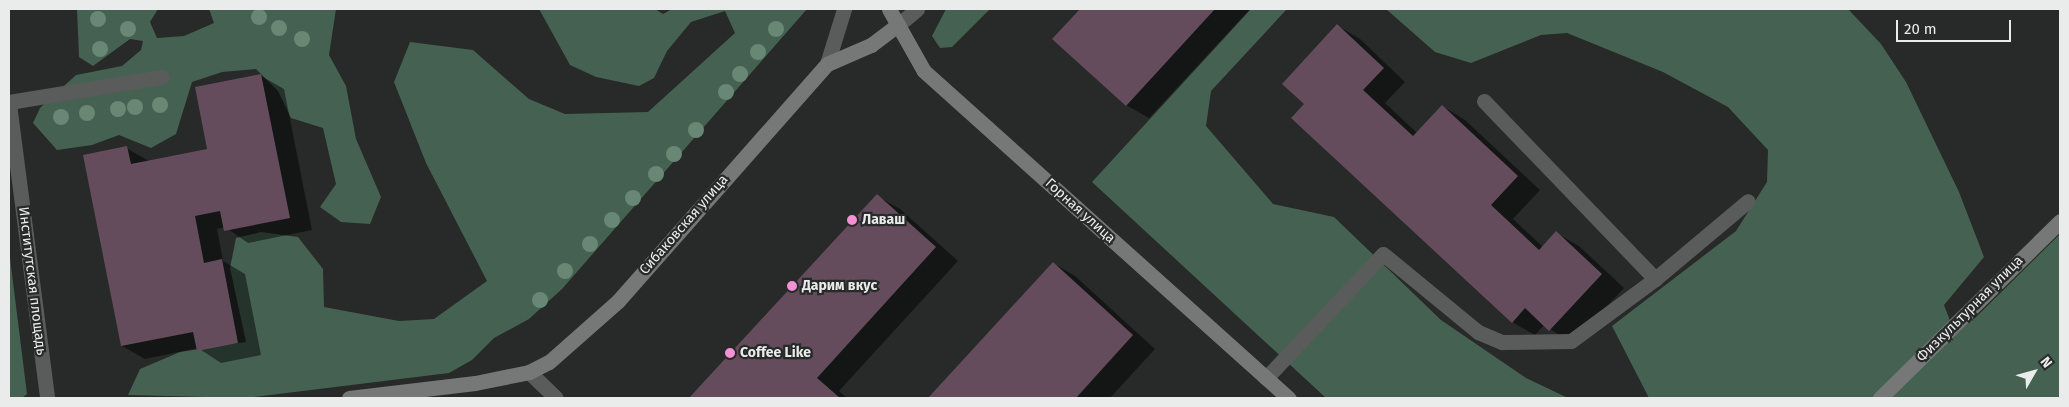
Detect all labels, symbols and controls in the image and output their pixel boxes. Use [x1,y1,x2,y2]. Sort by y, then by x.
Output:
scale bar [1899,10,2014,42]
text: 20 m [1904,20,1937,38]
street label: Сибаковская улица [636,172,732,278]
street label: Горная улица [1041,175,1119,247]
street label: Институтская площадь [15,206,49,356]
place label: Лаваш [862,212,905,228]
marker: Лаваш [846,214,858,226]
street label: Физкультурная улица [1913,252,2027,366]
place label: Дарим вкус [802,278,877,294]
marker: Дарим вкус [786,280,798,292]
place label: Coffee Like [740,345,811,361]
marker: Coffee Like [724,347,736,359]
north arrow [2009,347,2059,397]
text: N [2037,354,2056,371]

